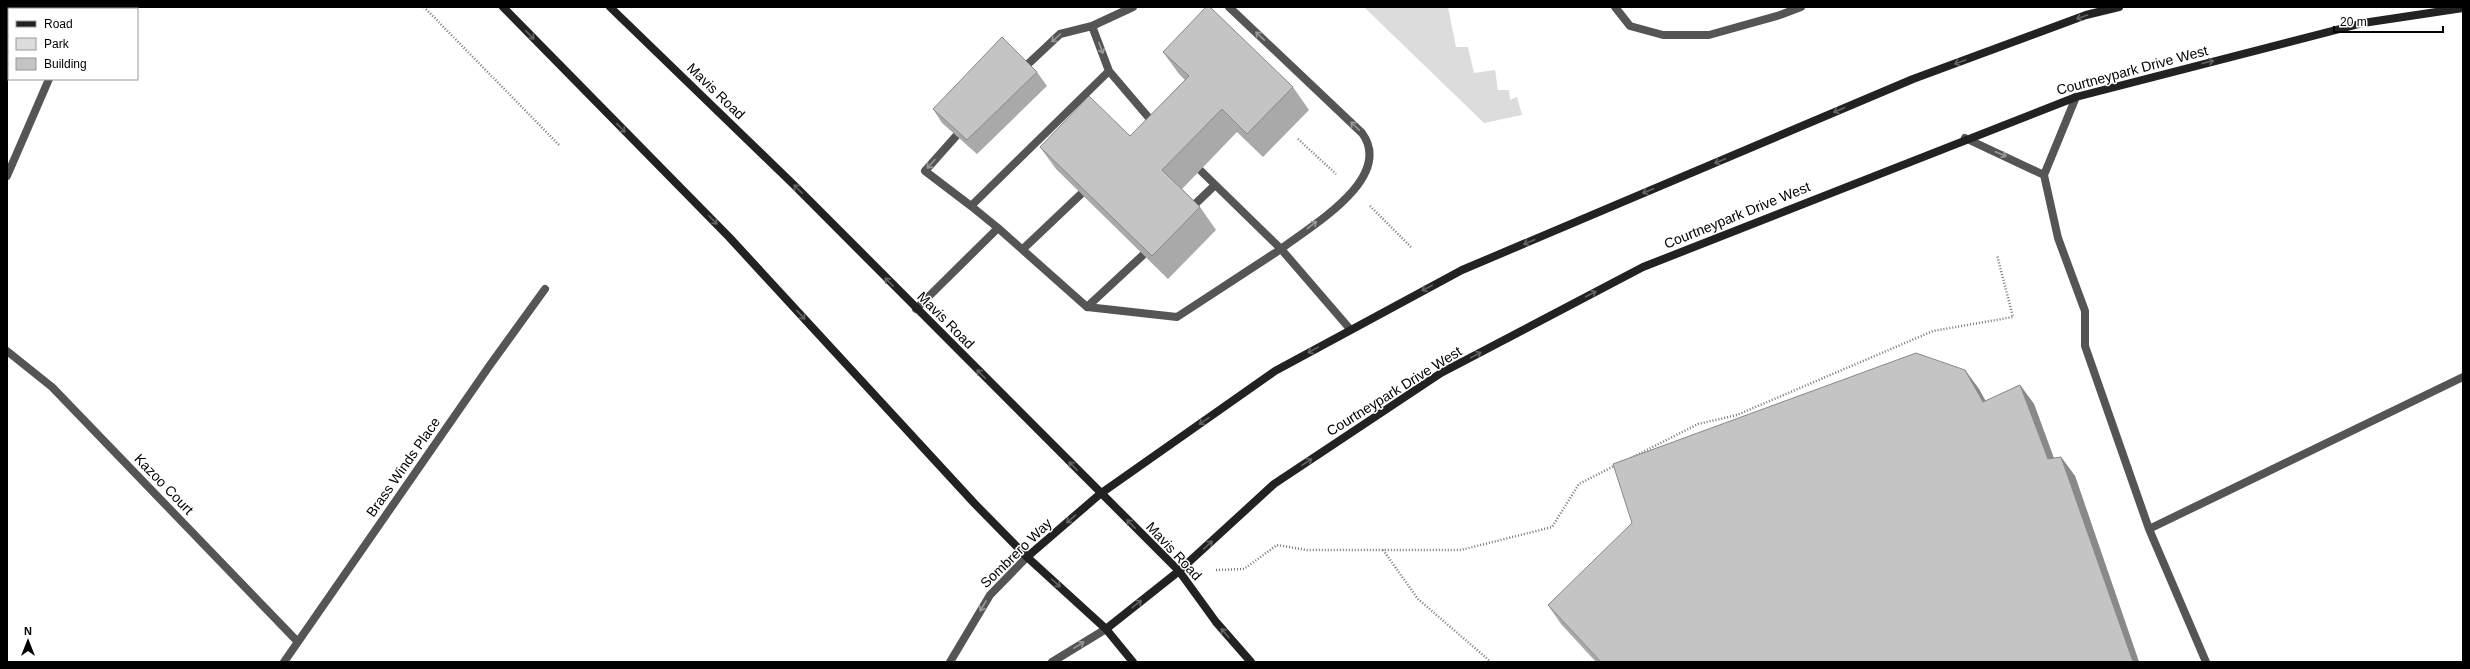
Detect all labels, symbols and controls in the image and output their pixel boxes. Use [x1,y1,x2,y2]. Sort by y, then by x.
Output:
legend [8,8,138,80]
scale bar [2334,8,2443,34]
one-way arrow [2076,13,2088,21]
text: 20 m [2340,15,2367,29]
text: Road [44,17,73,31]
one-way arrow [525,30,535,40]
one-way arrow [1256,32,1266,41]
one-way arrow [1051,34,1061,43]
text: Park [44,37,70,51]
one-way arrow [1097,42,1105,54]
street label: Courtneypark Drive West [2055,42,2210,98]
text: Building [44,57,87,71]
one-way arrow [1954,58,1966,66]
one-way arrow [2201,58,2214,66]
street label: Mavis Road [684,60,748,122]
one-way arrow [1834,107,1846,115]
one-way arrow [1350,121,1360,130]
one-way arrow [616,123,626,133]
one-way arrow [1994,151,2006,158]
one-way arrow [1714,158,1726,165]
one-way arrow [926,159,935,169]
street label: Courtneypark Drive West [1662,178,1812,252]
one-way arrow [793,184,803,194]
one-way arrow [1643,188,1655,196]
one-way arrow [708,215,717,225]
one-way arrow [1306,221,1317,230]
one-way arrow [1523,239,1535,246]
one-way arrow [884,277,894,287]
one-way arrow [1422,285,1434,292]
street label: Mavis Road [914,288,978,352]
one-way arrow [1585,290,1597,297]
one-way arrow [796,310,805,320]
street label: Courtneypark Drive West [1324,343,1465,439]
one-way arrow [1307,346,1319,354]
one-way arrow [1470,350,1482,358]
one-way arrow [976,369,986,378]
street label: Brass Winds Place [363,414,443,520]
one-way arrow [1199,417,1210,425]
street label: Kazoo Court [131,450,197,518]
one-way arrow [1302,458,1313,466]
one-way arrow [1068,461,1078,471]
street label: Sombrero Way [977,515,1055,591]
one-way arrow [1065,515,1076,524]
one-way arrow [1126,519,1136,529]
street label: Mavis Road [1143,519,1205,583]
one-way arrow [1203,541,1213,550]
one-way arrow [1051,578,1061,588]
one-way arrow [979,600,987,611]
one-way arrow [1131,600,1142,609]
north arrow [8,621,48,661]
text: N [24,625,32,637]
one-way arrow [1221,627,1230,638]
one-way arrow [1073,641,1085,649]

